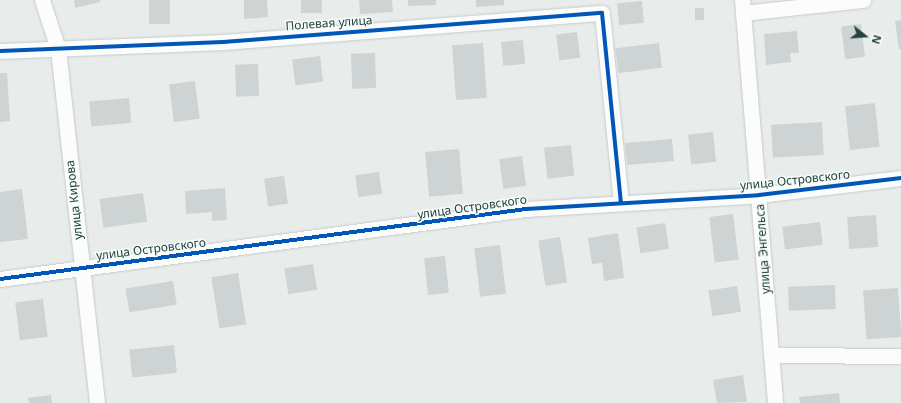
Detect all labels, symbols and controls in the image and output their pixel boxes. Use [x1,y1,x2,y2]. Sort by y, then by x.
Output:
street label: Полевая улица [285,13,373,33]
north arrow [845,16,885,56]
text: N [868,33,885,46]
street label: улица Кирова [63,159,85,241]
street label: улица Островского [739,167,851,193]
street label: улица Островского [416,192,528,222]
street label: улица Энгельса [753,204,773,294]
street label: улица Островского [95,235,207,263]

